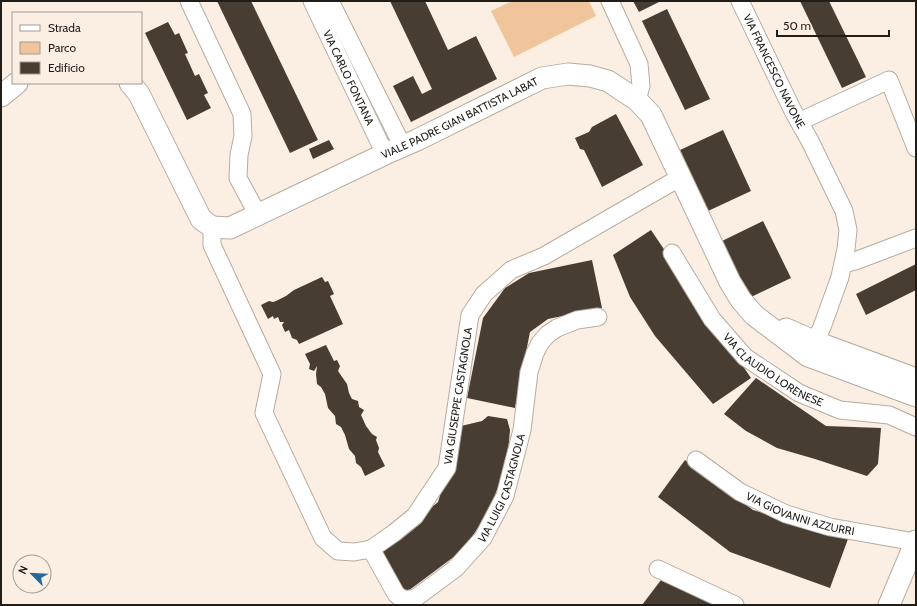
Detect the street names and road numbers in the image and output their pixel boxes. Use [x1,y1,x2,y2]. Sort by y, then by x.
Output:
street label: VIA FRANCESCO NAVONE [740,12,808,131]
street label: VIA CARLO FONTANA [320,28,377,128]
street label: VIALE PADRE GIAN BATTISTA LABAT [379,74,541,162]
street label: VIA GIUSEPPE CASTAGNOLA [441,326,475,466]
street label: VIA CLAUDIO LORENESE [720,330,825,409]
street label: VIA LUIGI CASTAGNOLA [475,432,528,546]
street label: VIA GIOVANNI AZZURRI [744,489,856,538]

